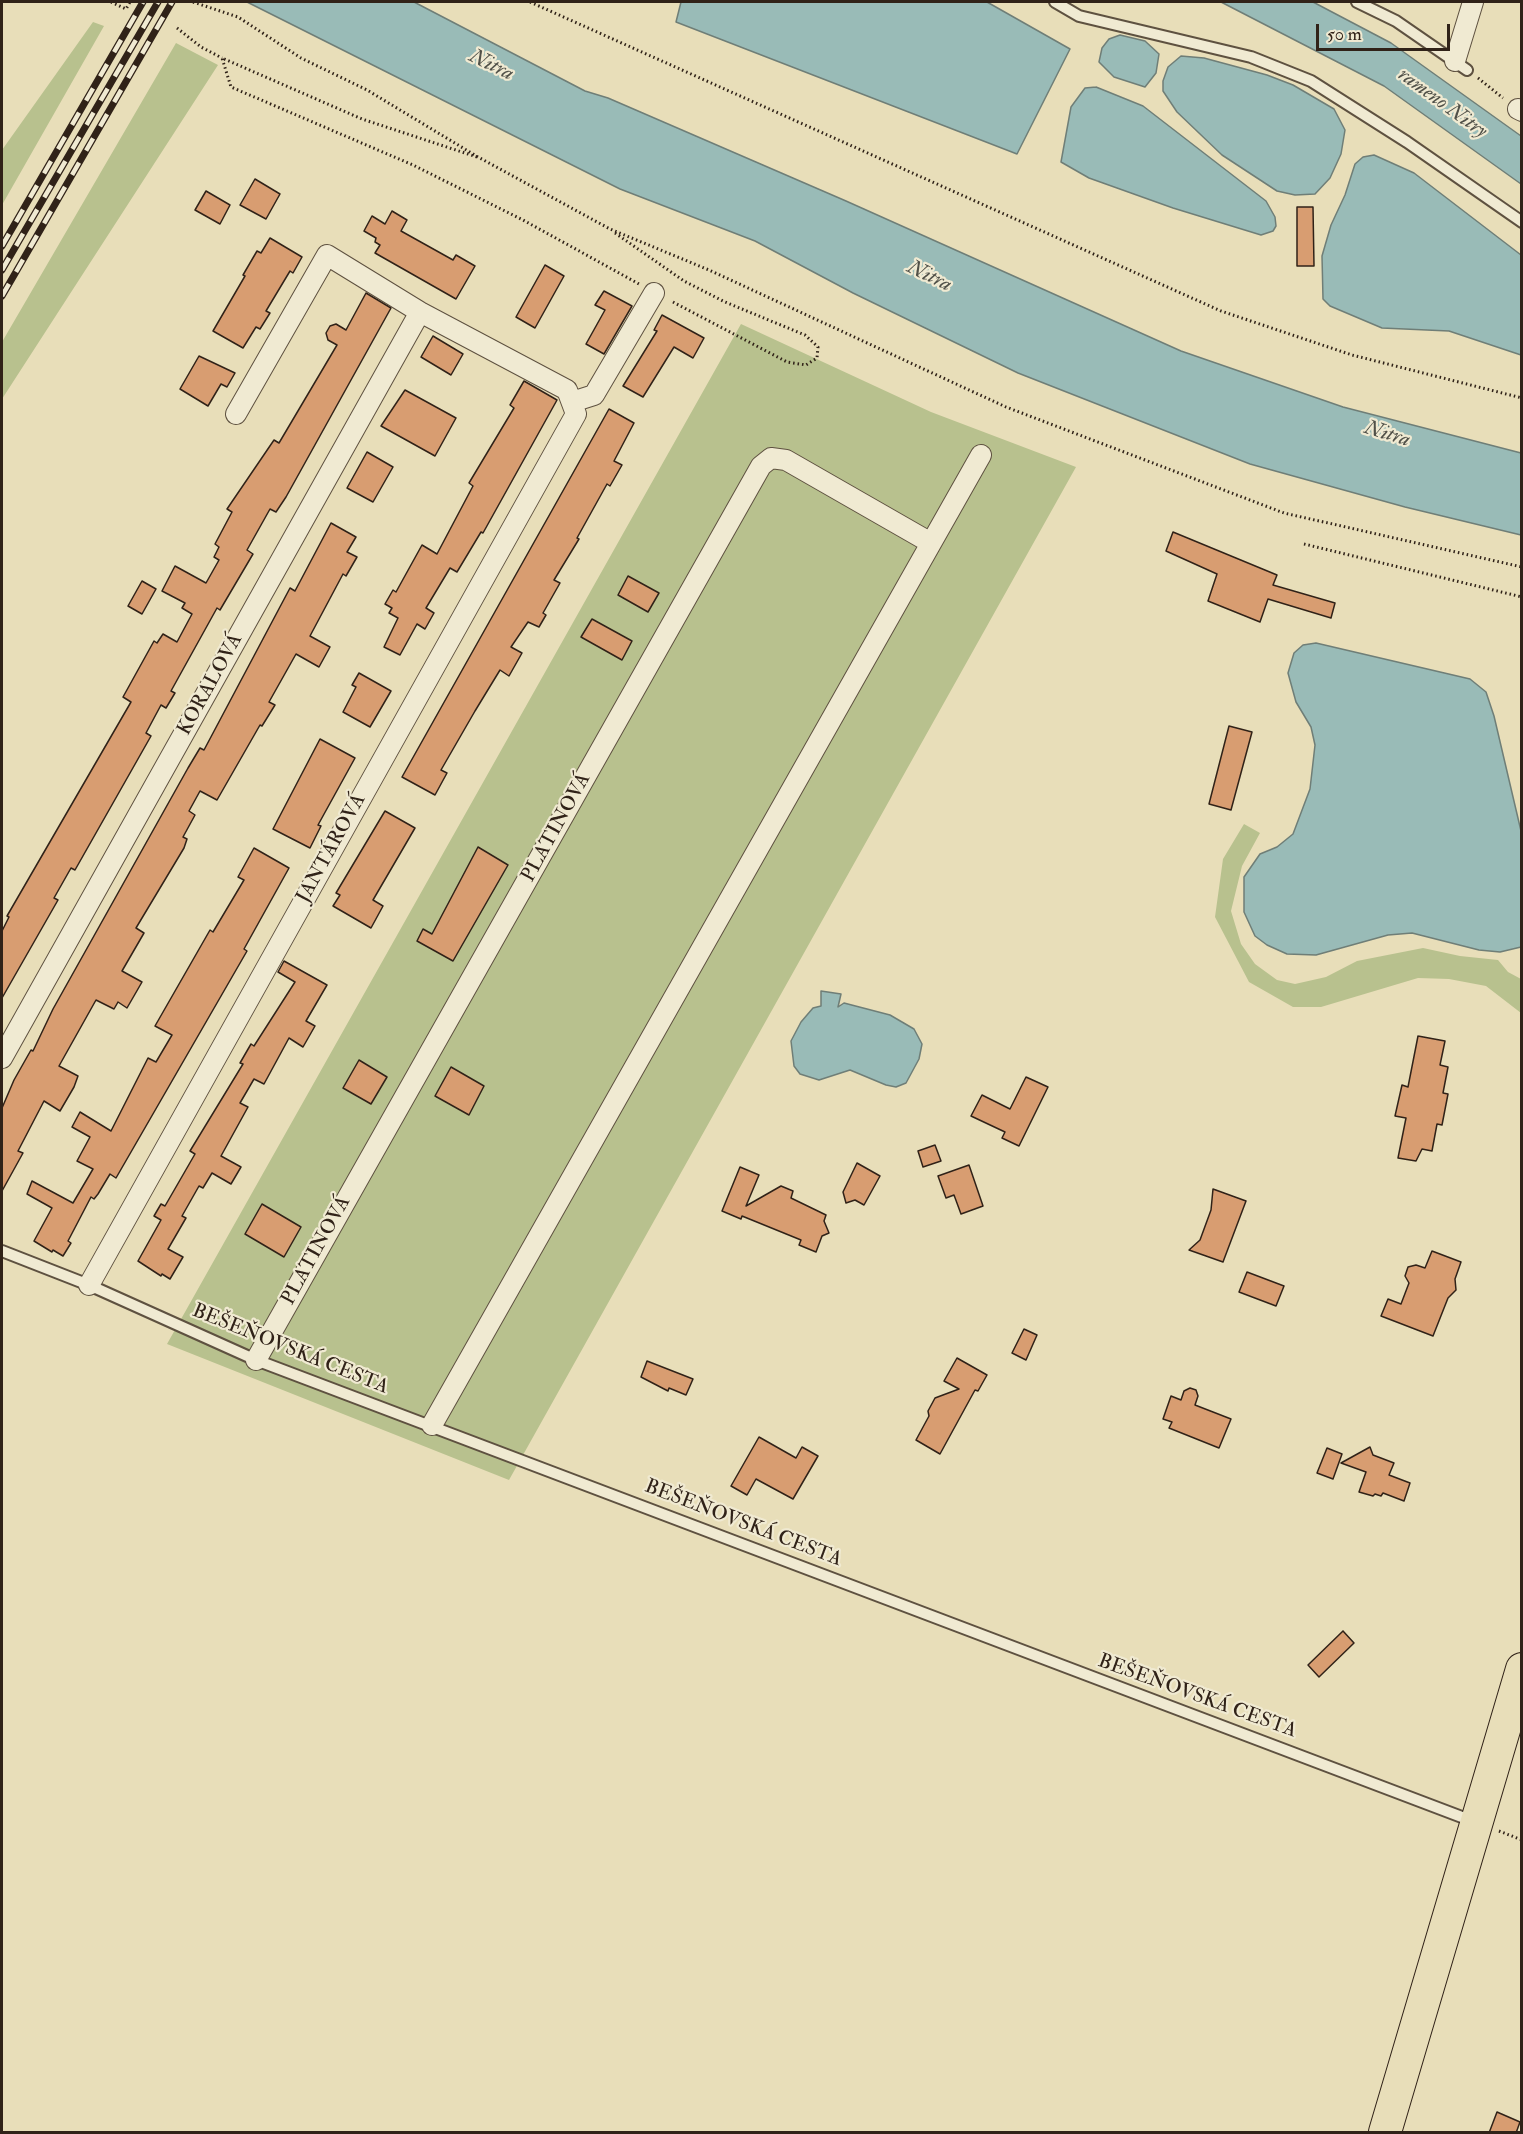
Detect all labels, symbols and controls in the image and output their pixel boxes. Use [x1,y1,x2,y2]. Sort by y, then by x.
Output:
scale bar [1319,12,1452,50]
text: 50 m [1327,23,1362,46]
water label: Nitra [465,45,517,87]
water label: rameno Nitry [1393,63,1491,145]
water label: Nitra [903,256,955,298]
water label: Nitra [1361,416,1413,454]
street label: KORALOVÁ [173,630,249,740]
street label: PLATINOVÁ [517,769,597,887]
street label: JANTÁROVÁ [292,790,372,908]
street label: PLATINOVÁ [277,1192,357,1310]
street label: BEŠEŇOVSKÁ CESTA [188,1300,392,1400]
street label: BEŠEŇOVSKÁ CESTA [641,1475,845,1573]
street label: BEŠEŇOVSKÁ CESTA [1094,1650,1300,1744]

